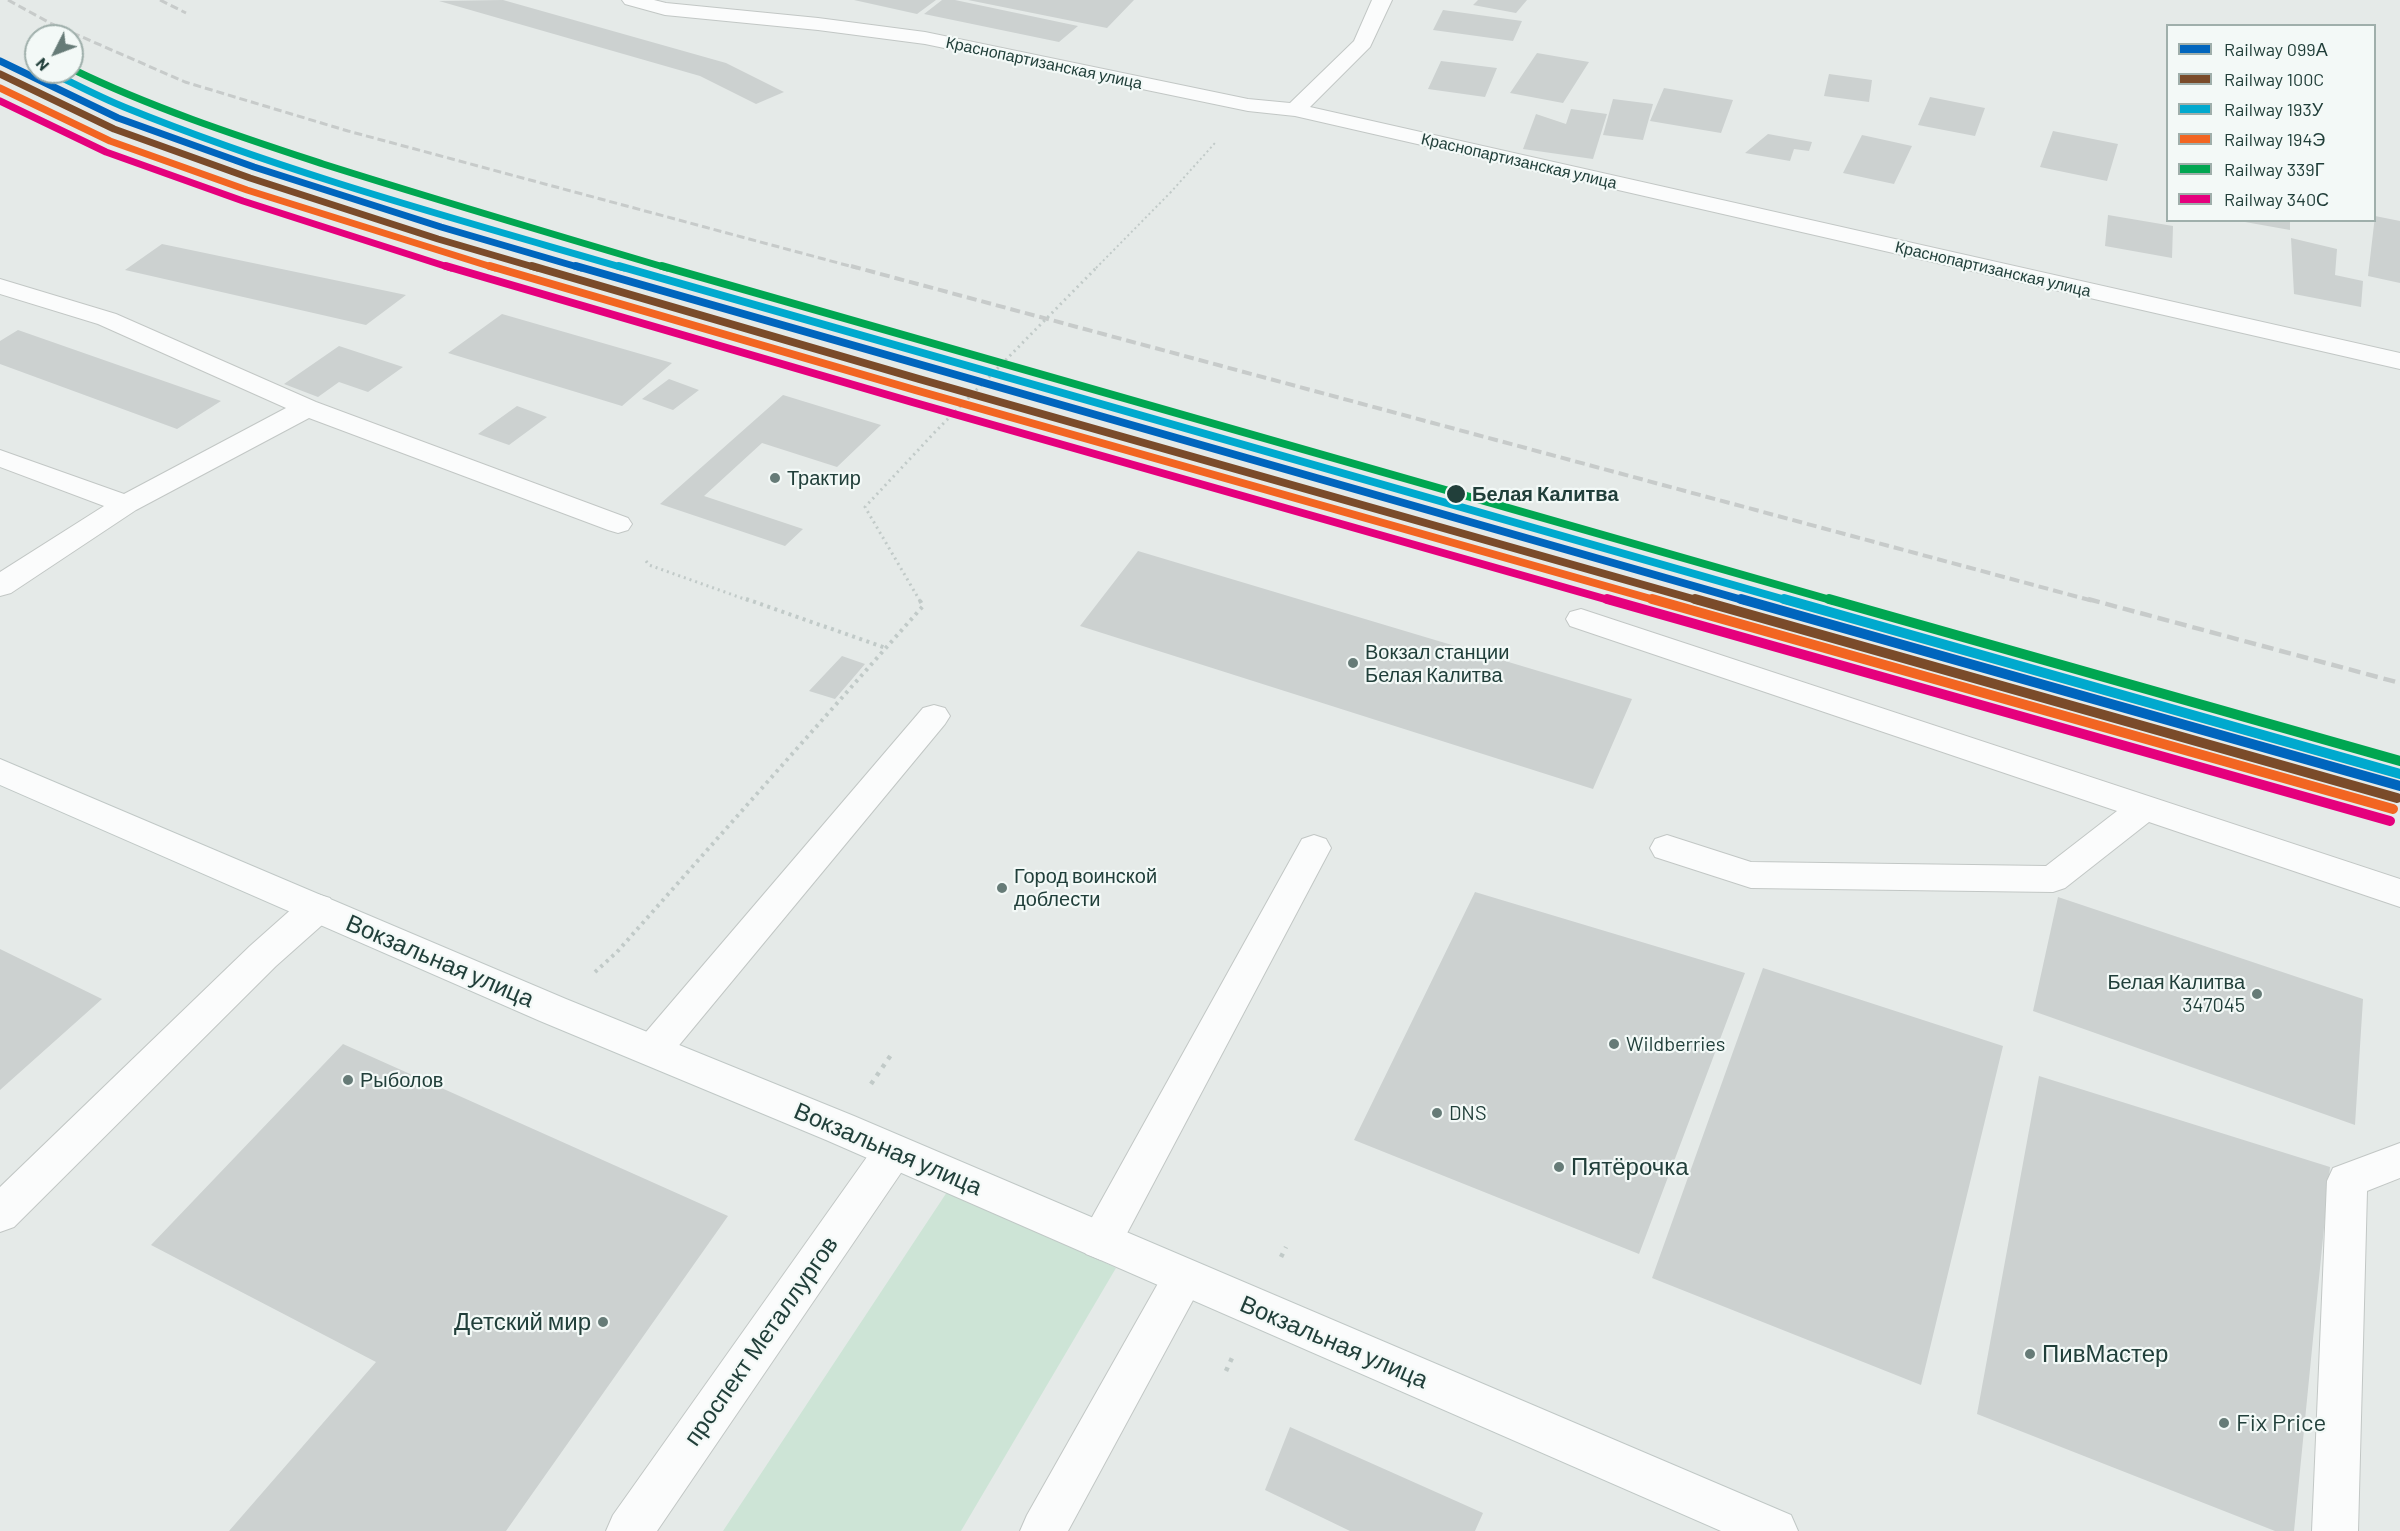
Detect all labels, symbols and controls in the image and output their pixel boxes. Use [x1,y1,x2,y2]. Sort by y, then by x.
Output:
north arrow [24,24,84,84]
legend [2166,24,2376,222]
street label: Краснопартизанская улица [944,33,1144,93]
text: Railway 099А [2224,38,2328,60]
text: N [31,55,52,75]
text: Railway 100C [2224,68,2324,90]
text: Railway 193У [2224,98,2323,120]
text: Railway 194Э [2224,128,2325,150]
street label: Краснопартизанская улица [1419,129,1619,193]
text: Railway 339Г [2224,158,2324,180]
text: Railway 340С [2224,188,2329,210]
street label: Краснопартизанская улица [1893,237,2093,301]
place label: Трактир [787,466,861,490]
marker: Трактир [768,471,782,485]
place label: Белая Калитва [1472,482,1619,506]
marker: Белая Калитва [1445,483,1467,505]
place label: Вокзал станции Белая Калитва [1365,640,1509,687]
marker: Вокзал станции Белая Калитва [1346,656,1360,670]
place label: Город воинской доблести [1014,864,1157,911]
marker: Город воинской доблести [995,881,1009,895]
street label: Вокзальная улица [342,908,538,1014]
place label: Белая Калитва 347045 [2107,970,2245,1017]
marker: Белая Калитва 347045 [2250,987,2264,1001]
place label: Wildberries [1626,1032,1725,1056]
marker: Wildberries [1607,1037,1621,1051]
place label: Рыболов [360,1068,443,1092]
marker: Рыболов [341,1073,355,1087]
street label: Вокзальная улица [790,1096,986,1202]
place label: DNS [1449,1101,1487,1125]
marker: DNS [1430,1106,1444,1120]
place label: Пятёрочка [1571,1153,1689,1181]
marker: Пятёрочка [1552,1160,1566,1174]
street label: проспект Металлургов [678,1231,844,1451]
street label: Вокзальная улица [1236,1289,1432,1395]
place label: Детский мир [454,1308,591,1336]
marker: Детский мир [596,1315,610,1329]
place label: ПивМастер [2042,1340,2168,1368]
marker: ПивМастер [2023,1347,2037,1361]
place label: Fix Price [2236,1409,2326,1437]
marker: Fix Price [2217,1416,2231,1430]

